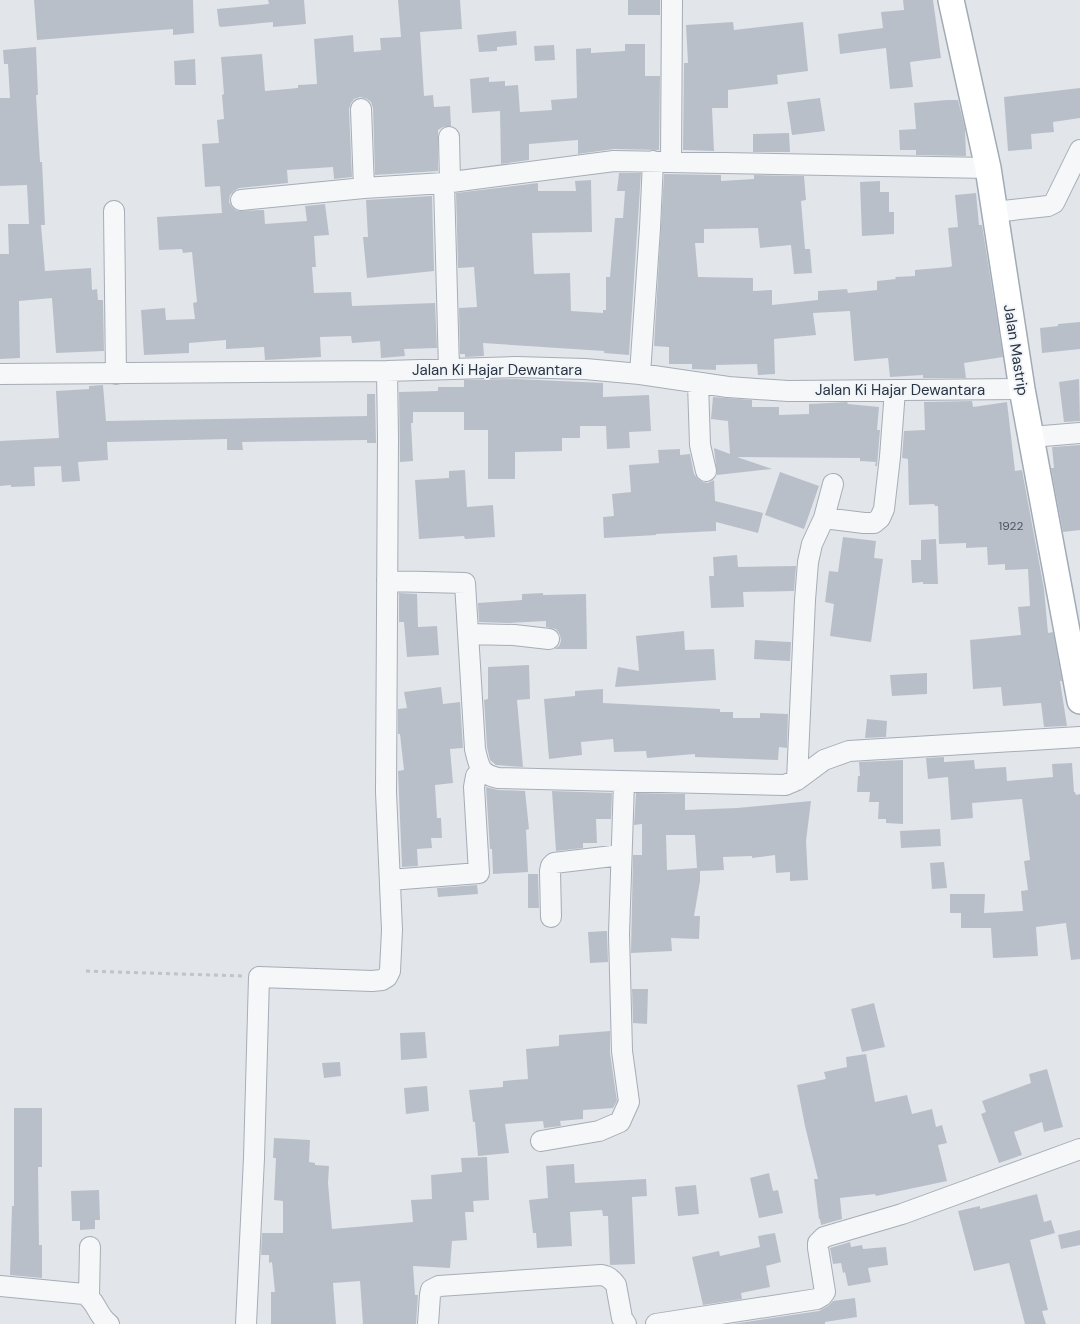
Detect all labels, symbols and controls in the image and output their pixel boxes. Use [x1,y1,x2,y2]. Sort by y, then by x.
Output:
street label: Jalan Mastrip [999,303,1033,397]
street label: Jalan Ki Hajar Dewantara [412,360,582,380]
street label: Jalan Ki Hajar Dewantara [815,380,985,400]
house number: 1922 [999,518,1024,534]

